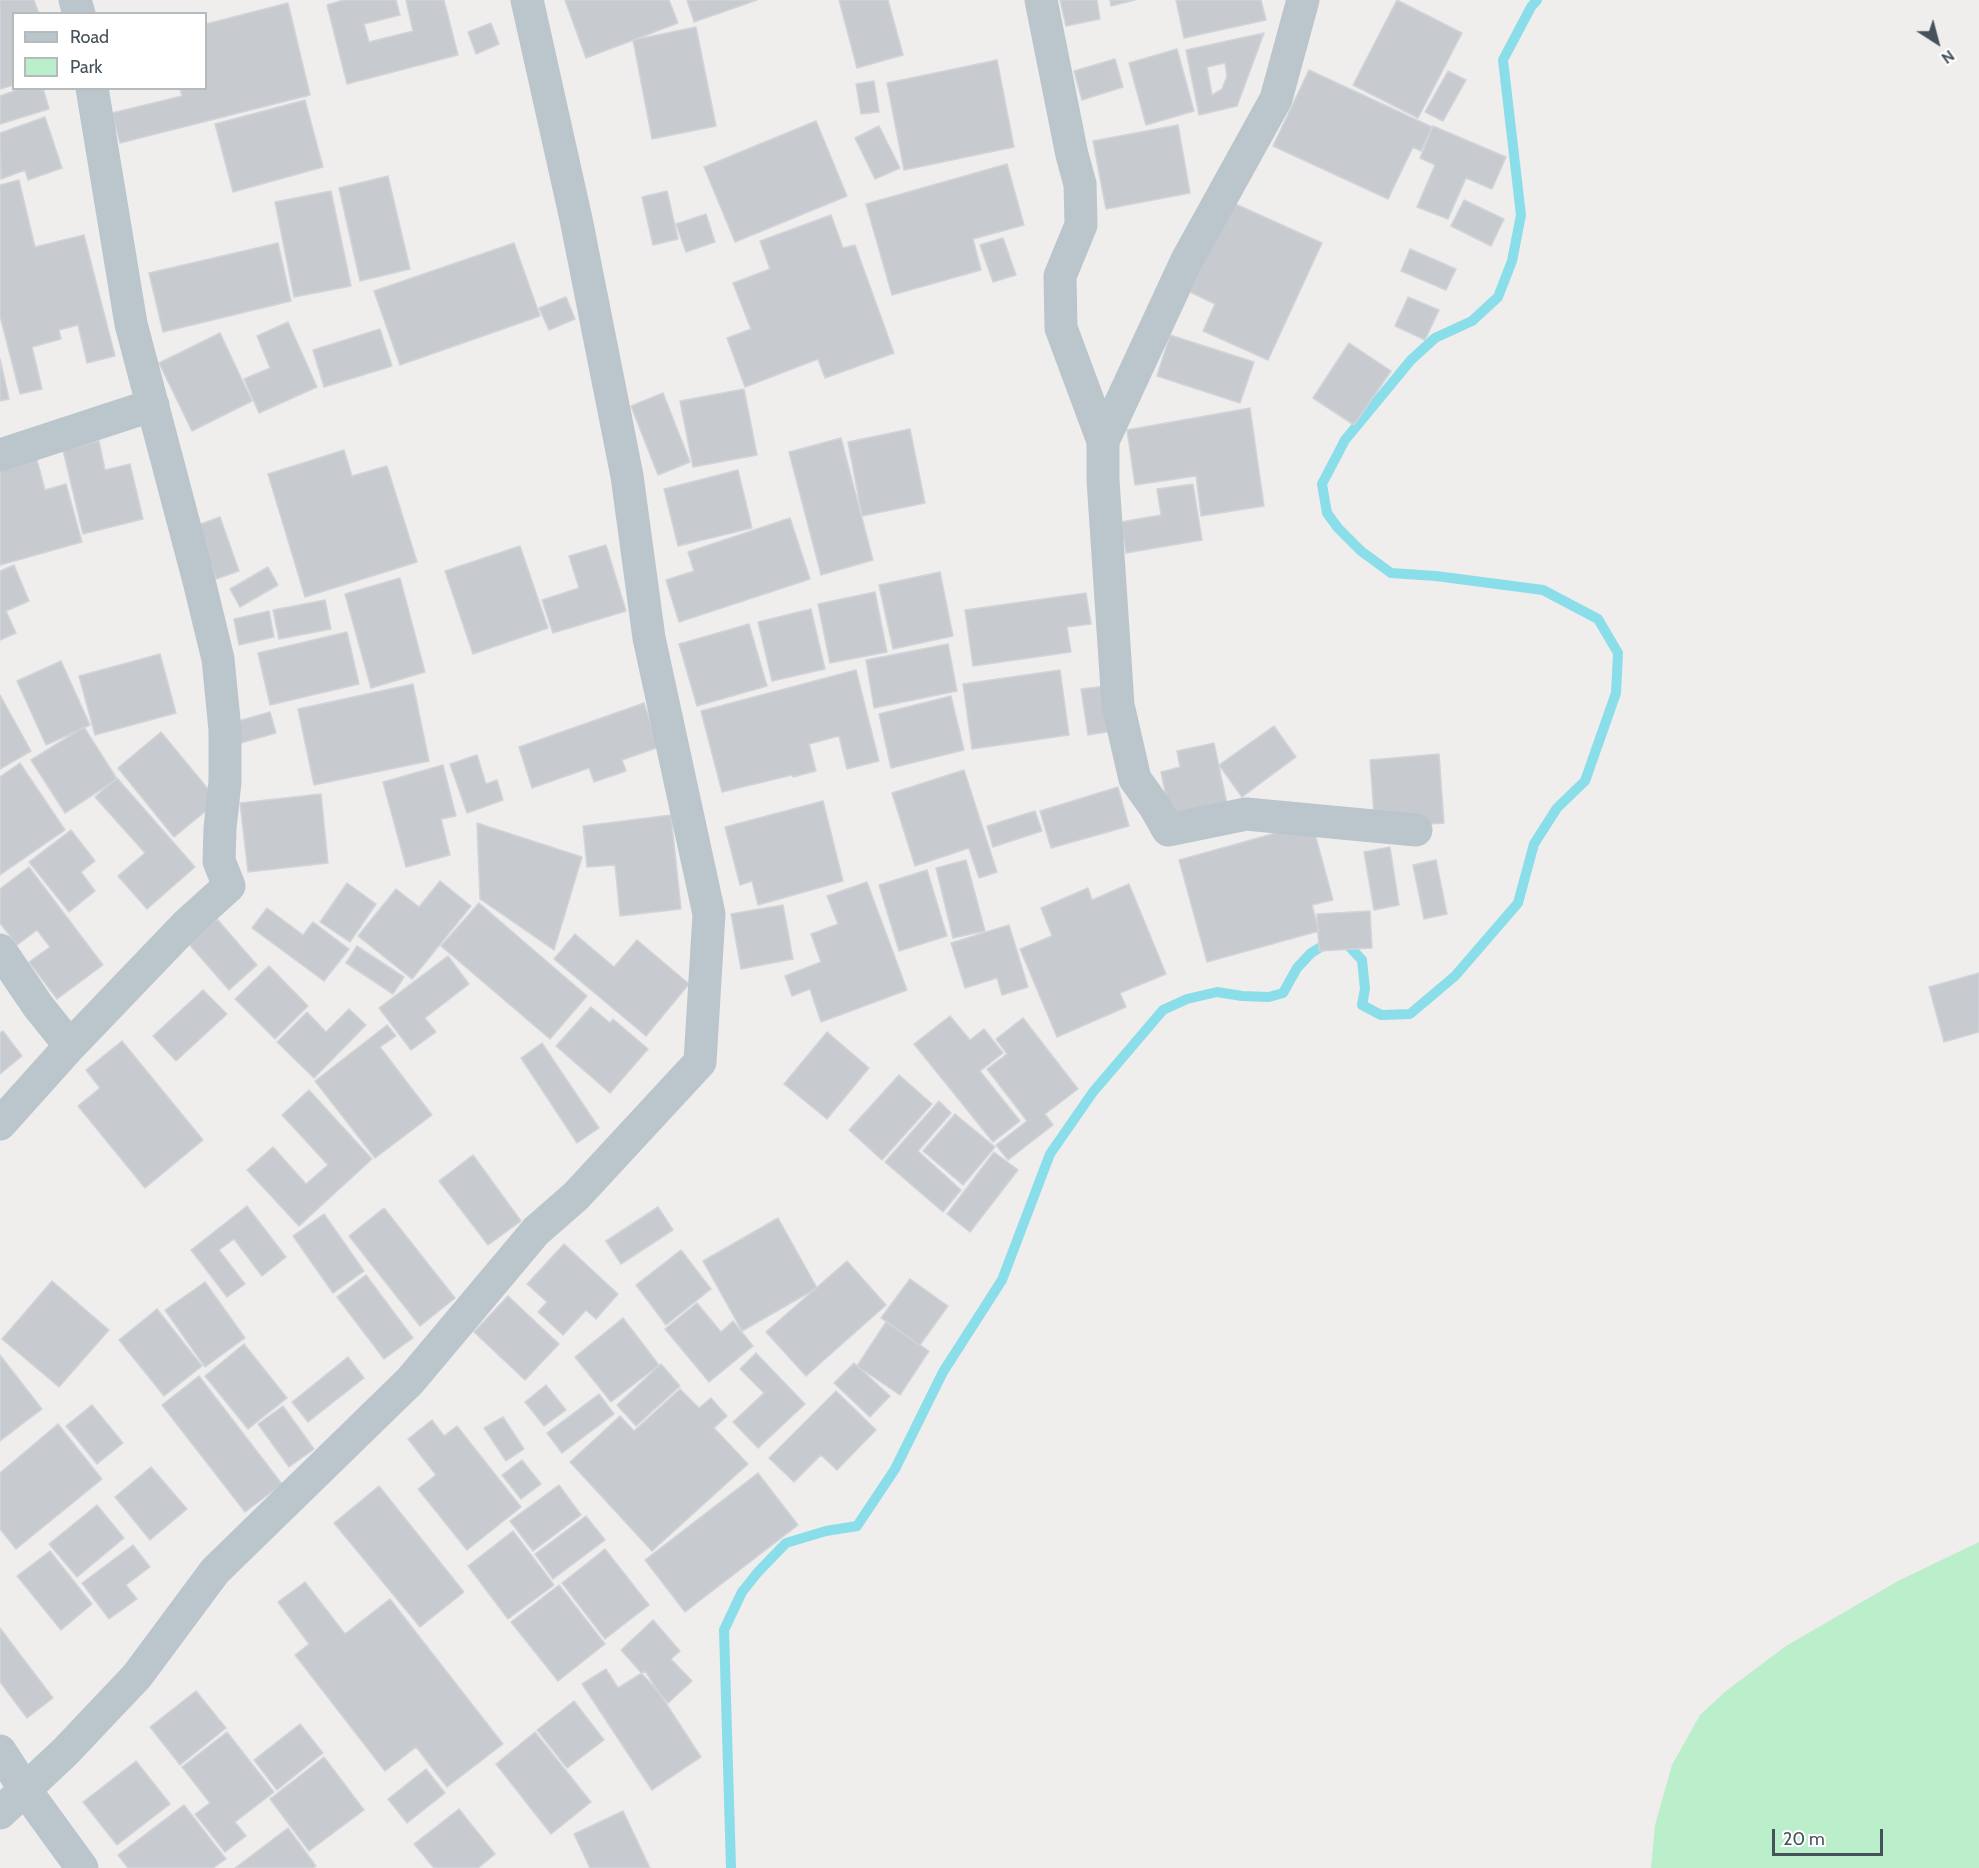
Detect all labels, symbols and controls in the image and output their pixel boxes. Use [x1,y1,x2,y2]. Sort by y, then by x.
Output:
legend [12,12,207,90]
north arrow [1907,12,1967,72]
text: Road [70,26,109,48]
text: N [1938,46,1958,68]
text: Park [70,56,102,78]
scale bar [1775,1817,1886,1855]
text: 20 m [1783,1828,1825,1850]

